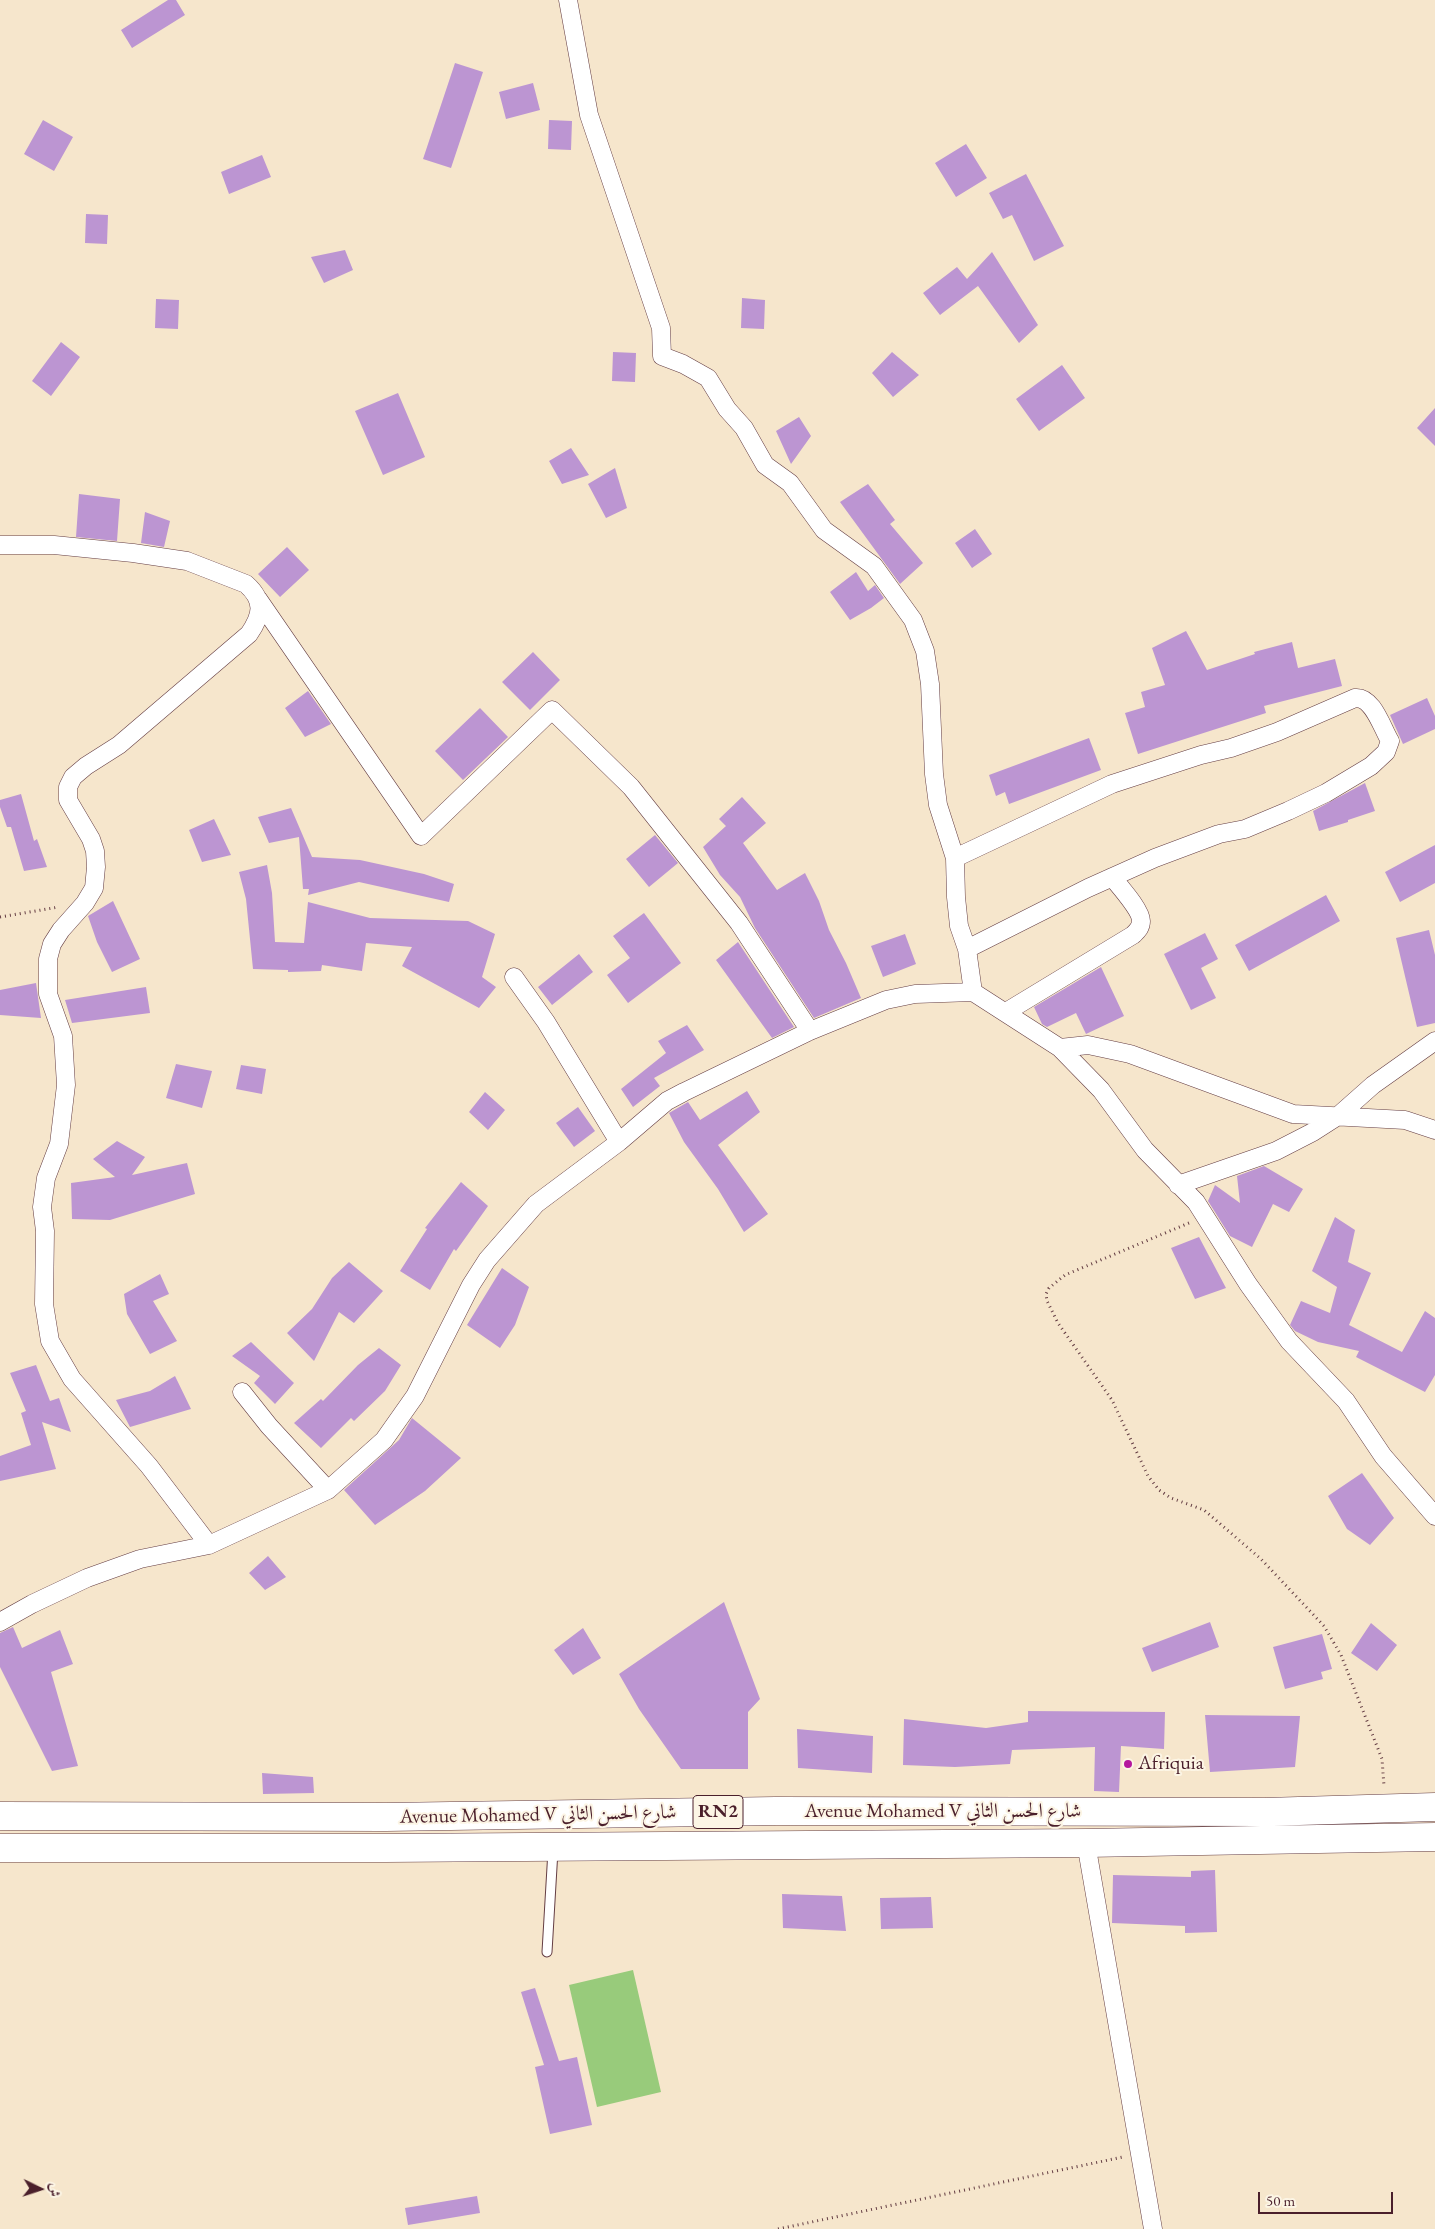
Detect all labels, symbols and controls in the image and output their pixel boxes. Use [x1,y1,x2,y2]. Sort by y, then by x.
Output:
place label: Afriquia [1138,1752,1204,1776]
marker: Afriquia [1122,1758,1134,1770]
road number: RN2 [693,1795,743,1828]
street label: Avenue Mohamed V شارع الحسن الثاني [805,1800,1081,1824]
street label: Avenue Mohamed V شارع الحسن الثاني [399,1801,677,1829]
north arrow [15,2164,65,2214]
text: ش [46,2182,64,2198]
scale bar [1260,2182,1395,2214]
text: 50 m [1266,2191,1295,2210]

